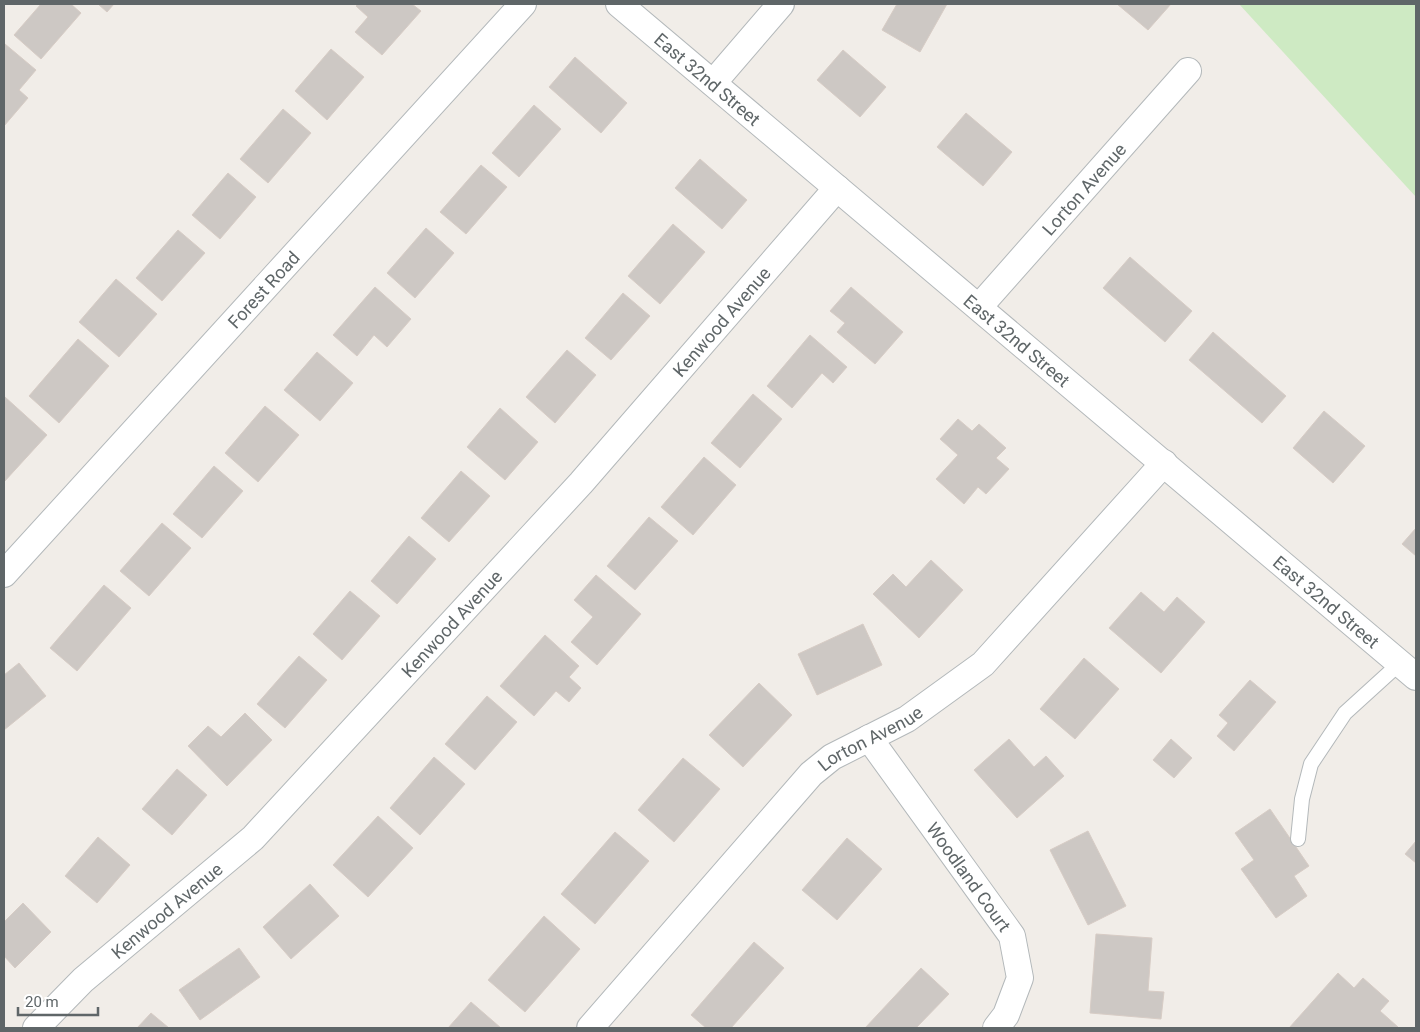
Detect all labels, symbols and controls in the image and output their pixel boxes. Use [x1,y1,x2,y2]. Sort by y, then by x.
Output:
street label: East 32nd Street [650,28,765,130]
street label: Lorton Avenue [1037,138,1130,239]
street label: Forest Road [223,247,303,332]
street label: Kenwood Avenue [668,262,774,380]
street label: East 32nd Street [960,290,1074,391]
street label: East 32nd Street [1269,551,1384,652]
street label: Kenwood Avenue [397,565,506,681]
street label: Lorton Avenue [813,701,926,775]
street label: Woodland Court [923,818,1016,935]
street label: Kenwood Avenue [107,858,226,963]
scale bar [18,984,98,1016]
text: 20 m [25,993,59,1011]

